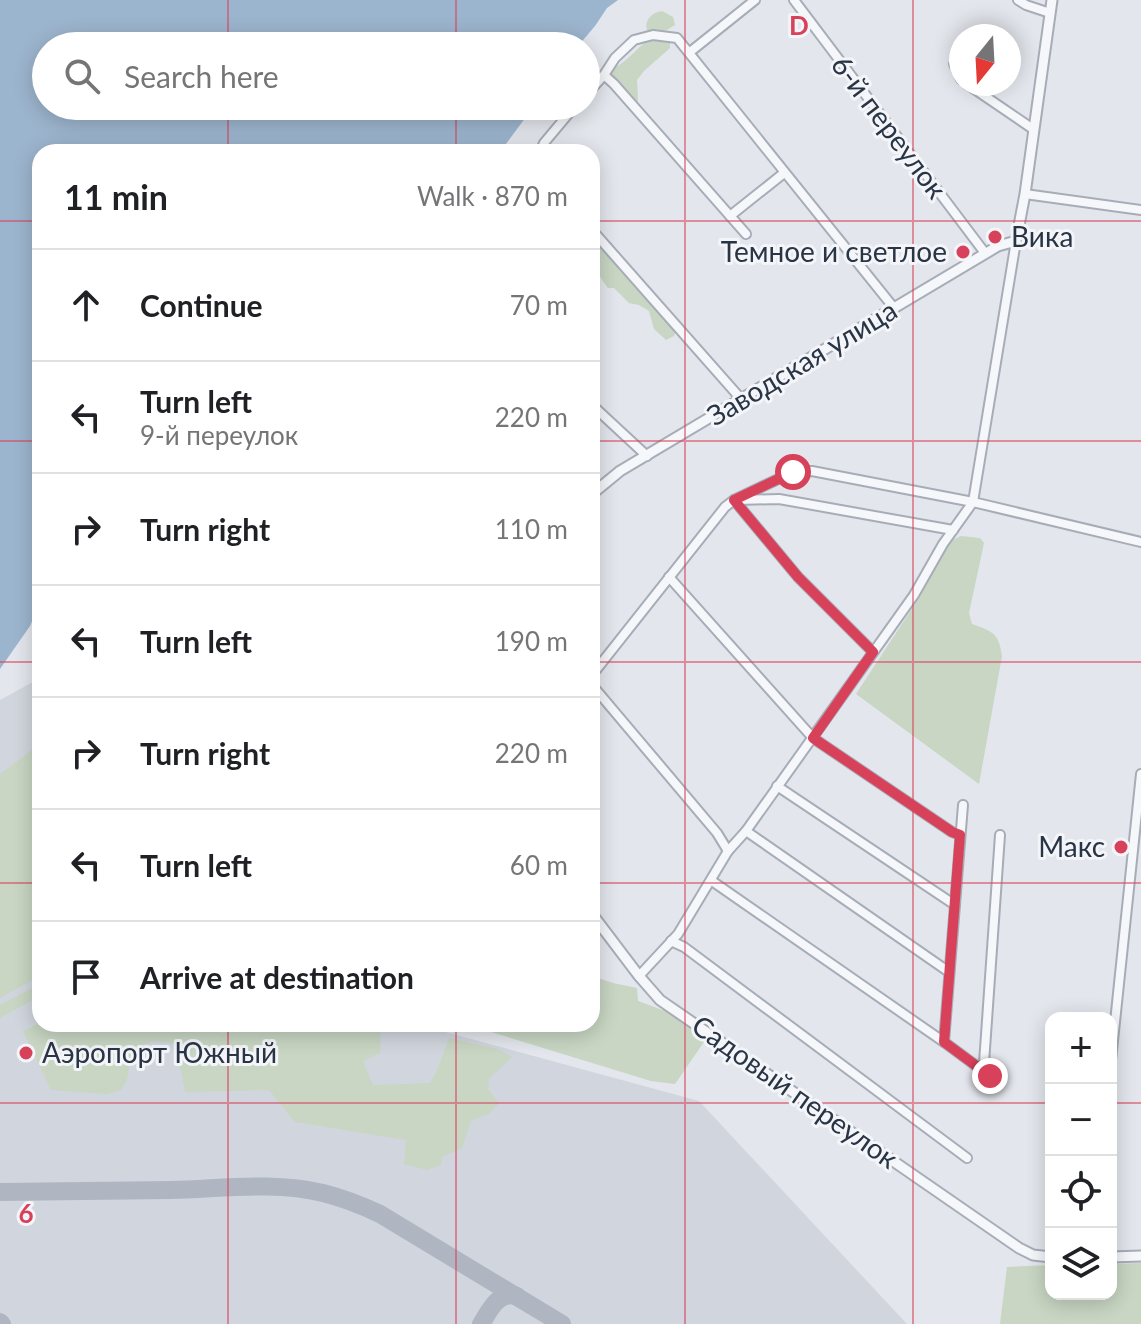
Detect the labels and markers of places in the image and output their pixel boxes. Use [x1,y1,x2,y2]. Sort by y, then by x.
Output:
place label: Вика [1011,219,1073,253]
marker: Вика [986,228,1004,246]
place label: Темное и светлое [721,234,947,268]
marker: Темное и светлое [954,243,972,261]
place label: Макс [1038,829,1105,863]
marker: Макс [1112,838,1130,856]
place label: Аэропорт Южный [42,1035,277,1069]
marker: Аэропорт Южный [17,1044,35,1062]

